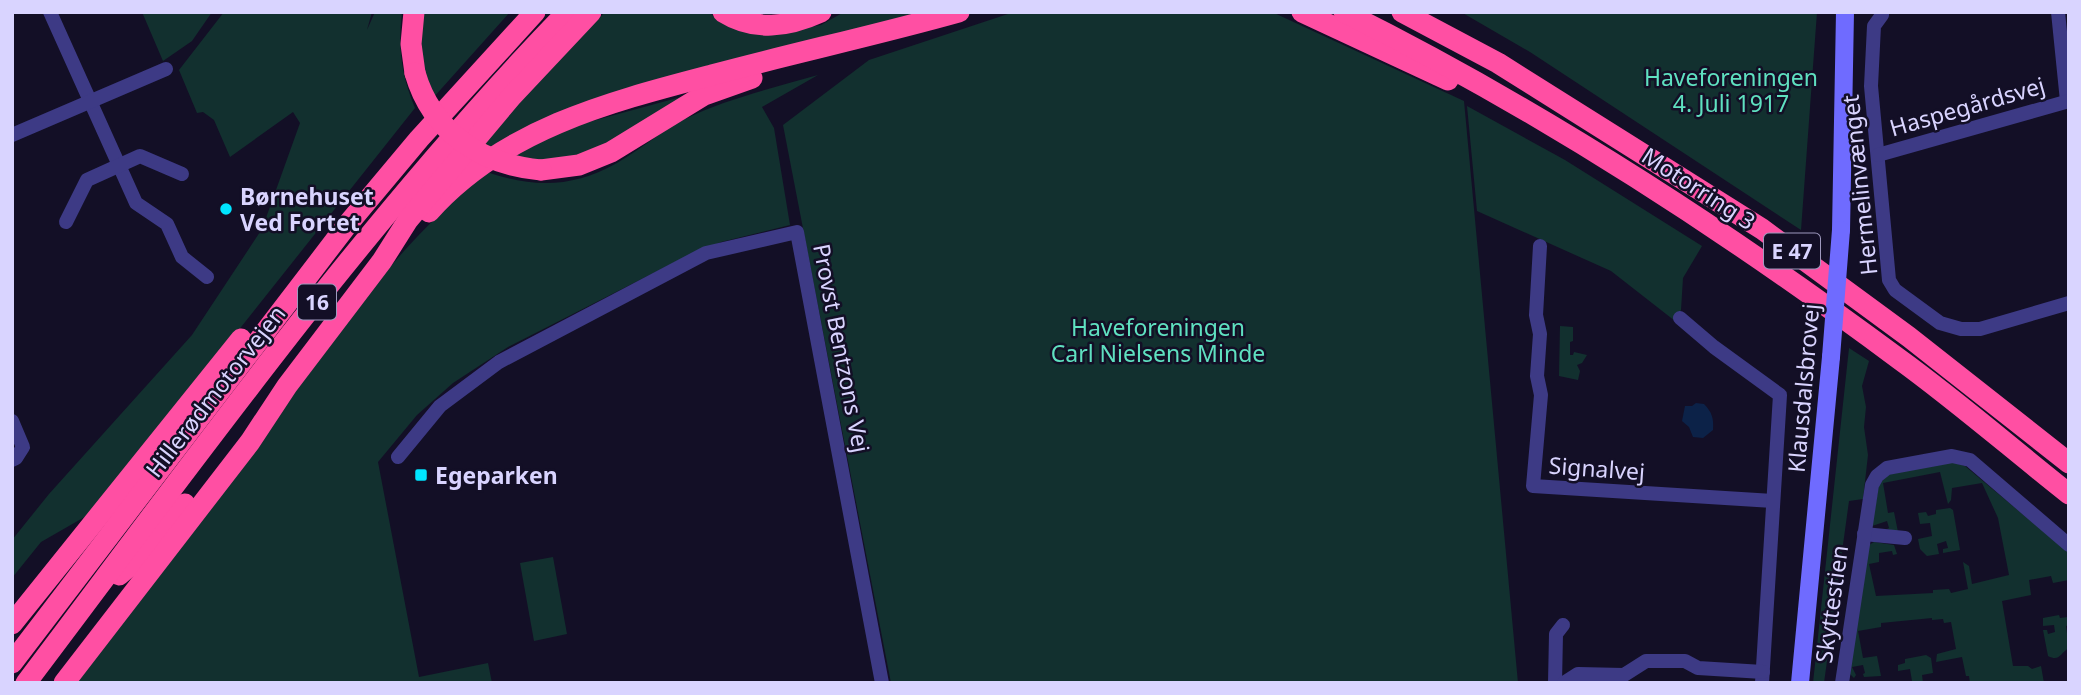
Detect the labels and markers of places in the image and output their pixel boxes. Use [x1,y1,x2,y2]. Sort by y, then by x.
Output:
place label: Børnehuset Ved Fortet [240,180,374,238]
marker: Børnehuset Ved Fortet [218,201,234,217]
place label: Egeparken [435,459,558,491]
marker: Egeparken [413,467,429,483]

